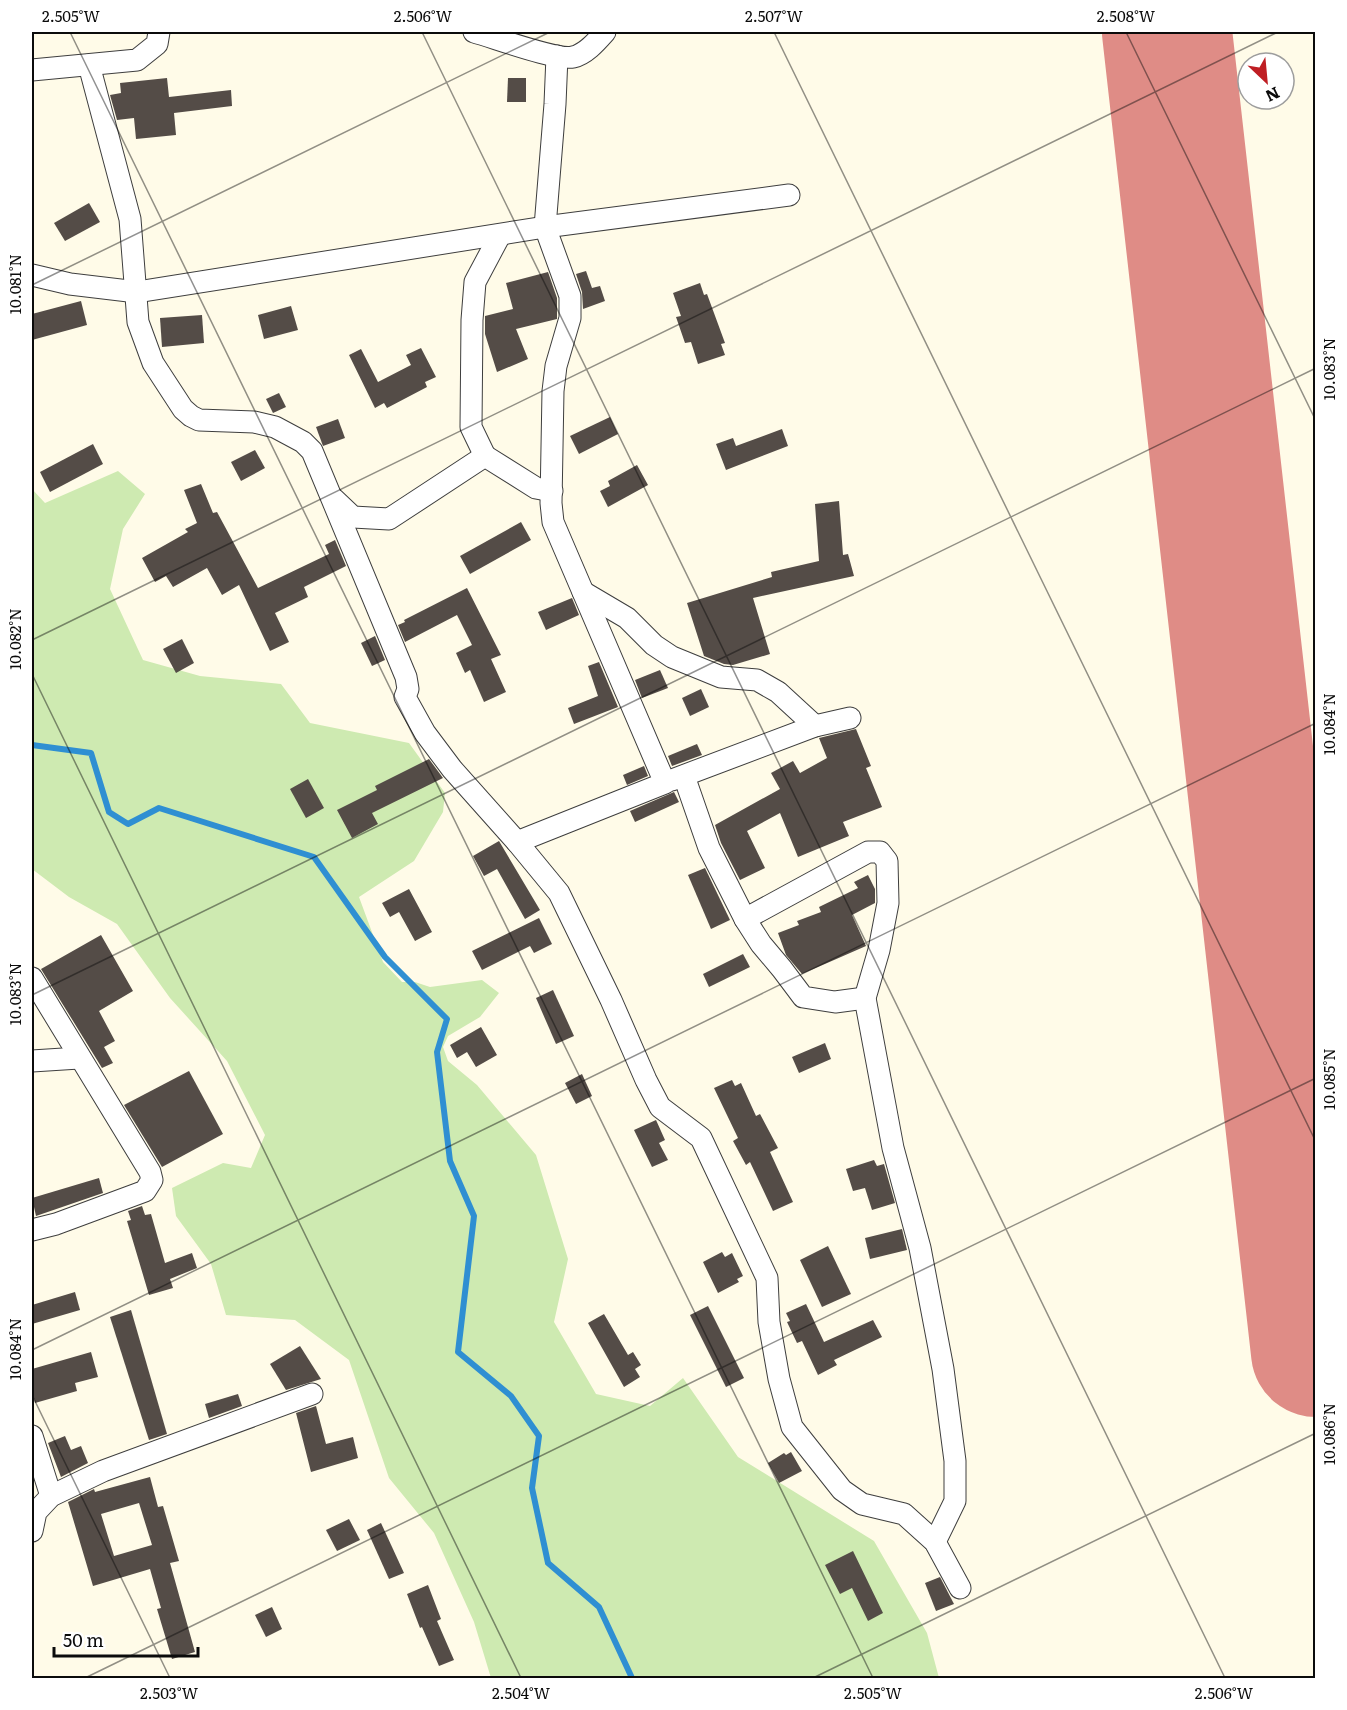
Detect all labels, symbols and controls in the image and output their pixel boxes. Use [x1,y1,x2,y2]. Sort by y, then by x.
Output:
text: 2.505°W [42,4,101,27]
text: 2.506°W [394,4,453,27]
text: 2.507°W [745,4,804,27]
text: 2.508°W [1097,4,1156,27]
north arrow [1236,51,1296,111]
text: N [1262,82,1284,109]
text: 10.081°N [3,254,26,314]
text: 10.083°N [1317,338,1340,400]
text: 10.082°N [3,608,26,670]
text: 10.084°N [1317,693,1340,755]
text: 10.083°N [3,963,26,1025]
text: 10.085°N [1317,1048,1340,1110]
text: 10.084°N [3,1318,26,1380]
text: 10.086°N [1317,1403,1340,1465]
scale bar [54,1620,198,1658]
text: 50 m [63,1626,104,1653]
text: 2.503°W [140,1681,199,1704]
text: 2.504°W [492,1681,551,1704]
text: 2.505°W [844,1681,903,1704]
text: 2.506°W [1195,1681,1254,1704]

